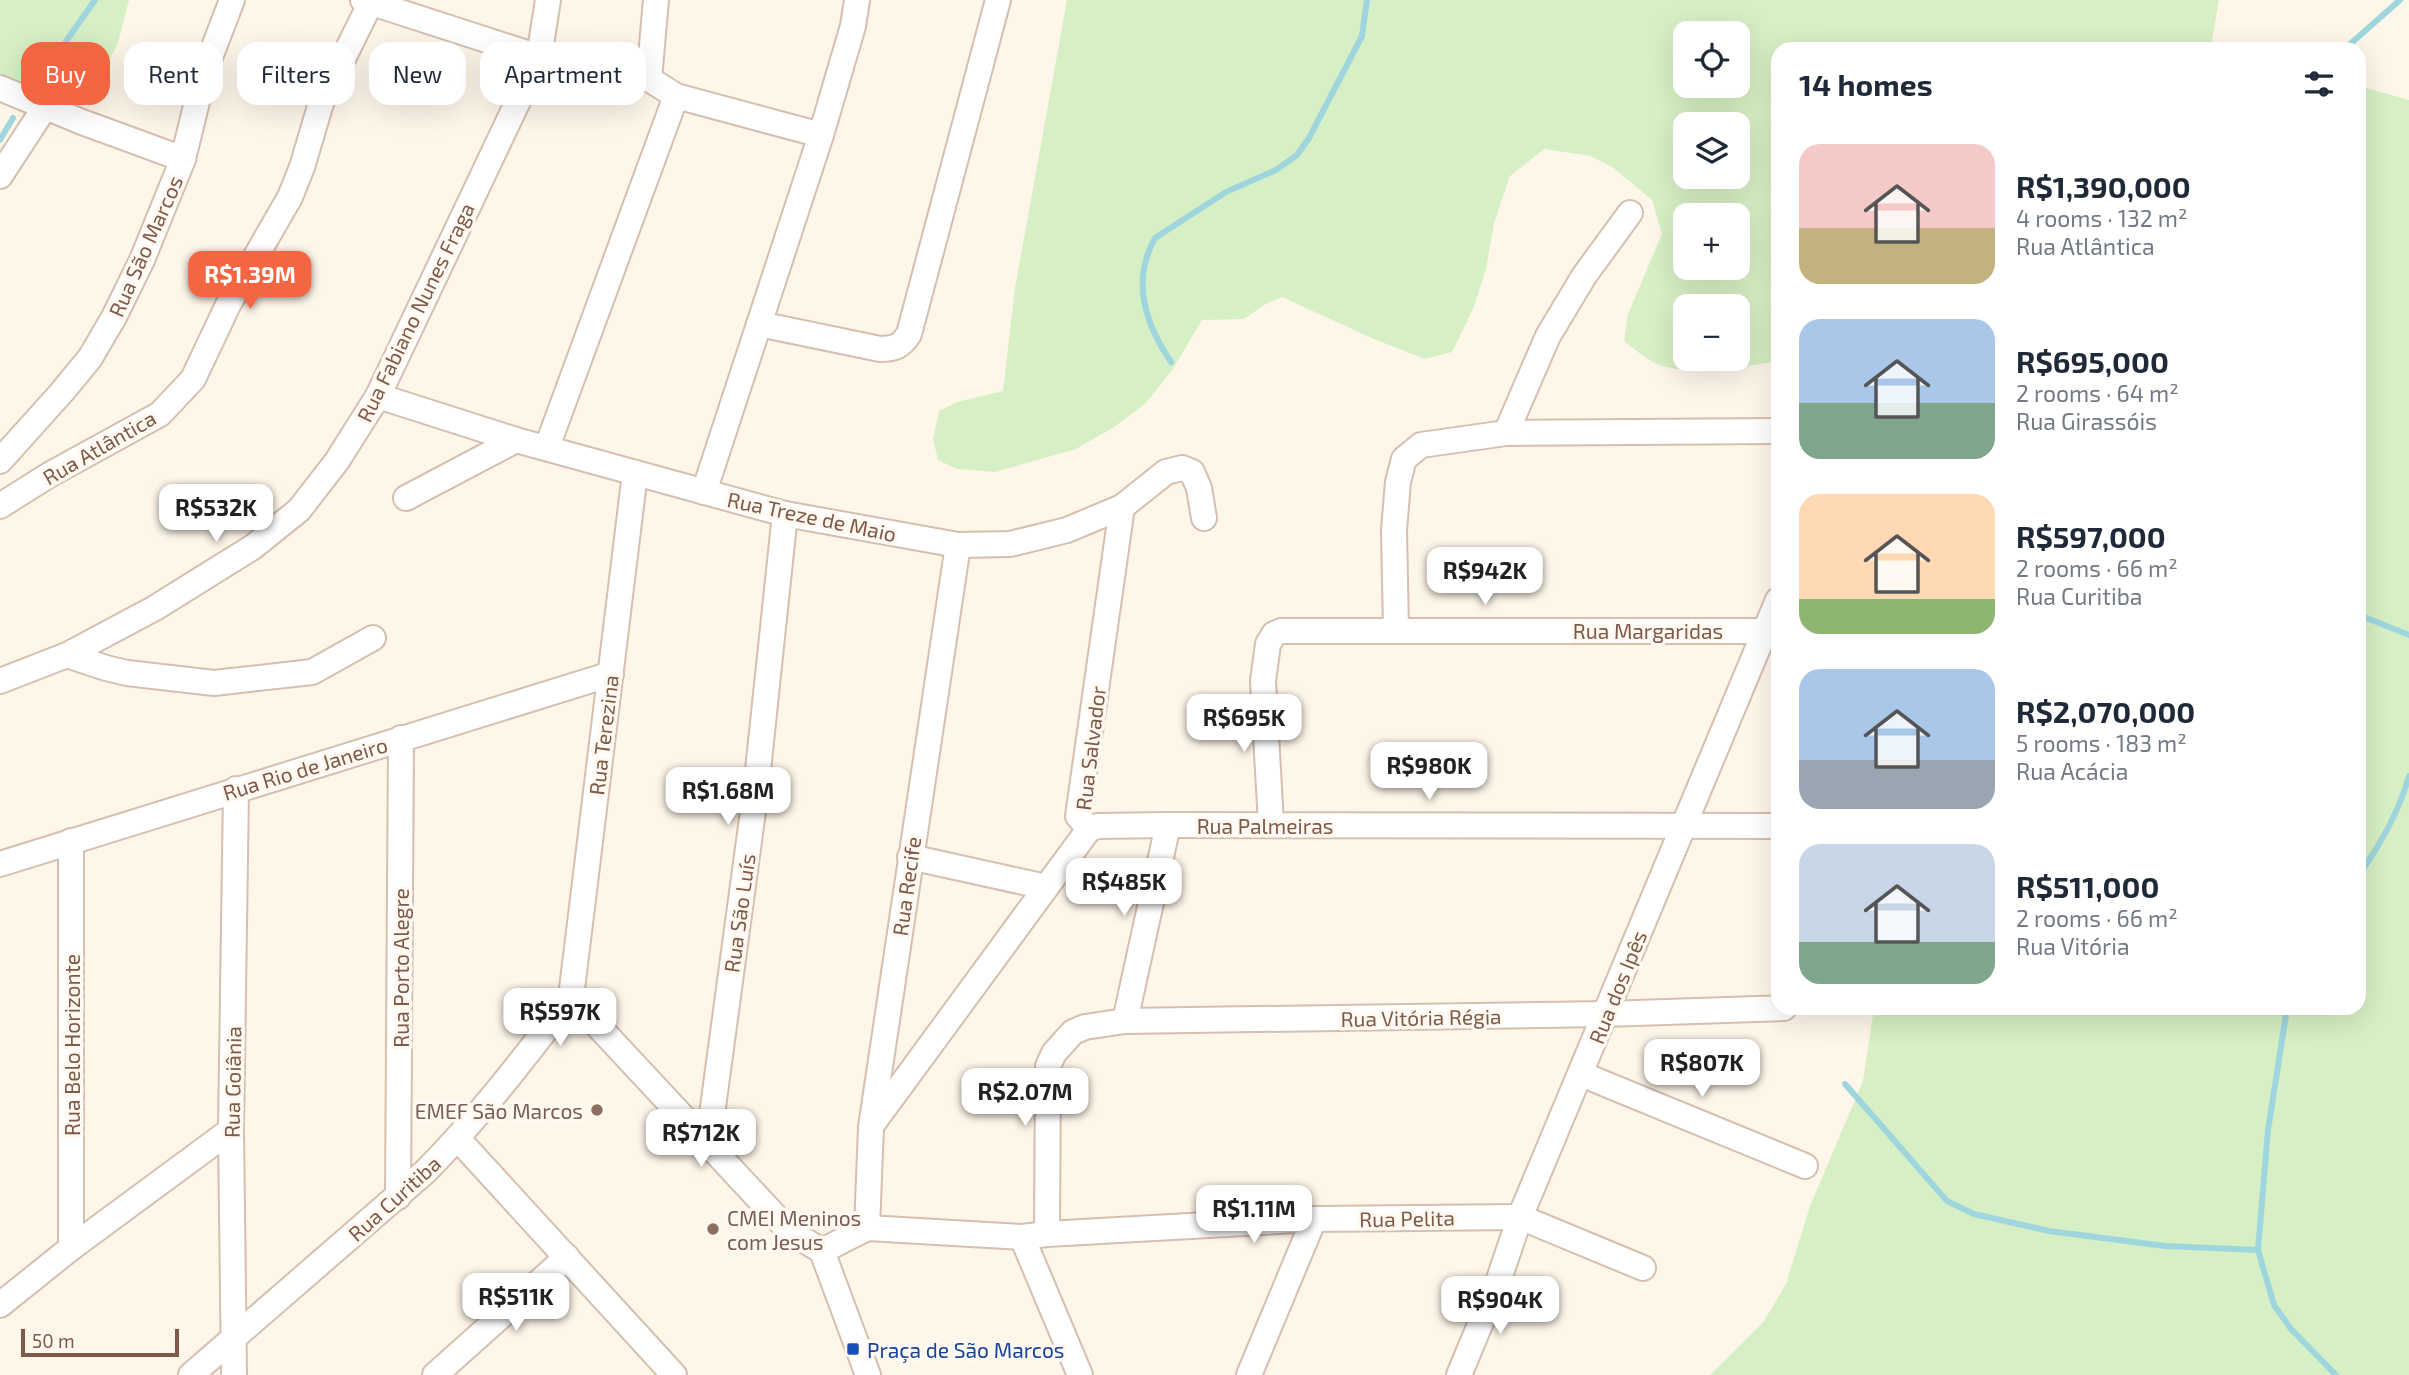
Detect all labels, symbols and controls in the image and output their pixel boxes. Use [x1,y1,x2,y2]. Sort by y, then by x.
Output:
map controls [1673,21,1750,371]
button: locate [1673,21,1750,98]
chip: Buy [21,42,110,105]
chip: Rent [124,42,223,105]
chip: Filters [237,42,355,105]
chip: New [369,42,466,105]
chip: Apartment [480,42,646,105]
icon: filters [2300,65,2338,103]
text: 14 homes [1799,66,1933,102]
button: layers [1673,112,1750,189]
text: R$1,390,000 [2016,168,2191,204]
street label: Rua São Marcos [103,172,187,320]
icon: home [1855,172,1939,256]
street label: Rua Fabiano Nunes Fraga [351,198,479,426]
button: + [1673,203,1750,280]
text: 4 rooms · 132 m² [2016,204,2188,232]
text: Rua Atlântica [2016,232,2155,260]
pin: R$1.39M [185,252,315,311]
text: R$1.39M [204,260,296,288]
button: − [1673,294,1750,371]
text: R$695,000 [2016,343,2169,379]
icon: home [1855,347,1939,431]
text: 2 rooms · 64 m² [2016,379,2179,407]
street label: Rua Atlântica [38,405,160,489]
text: Rua Girassóis [2016,407,2157,435]
pin: R$532K [159,484,273,544]
street label: Rua Treze de Maio [725,486,899,546]
text: R$532K [175,493,257,521]
text: R$597,000 [2016,518,2166,554]
icon: home [1855,522,1939,606]
pin: R$942K [1428,548,1542,607]
text: 2 rooms · 66 m² [2016,554,2178,582]
text: R$942K [1443,556,1527,584]
text: Rua Curitiba [2016,582,2142,610]
street label: Rua Margaridas [1573,618,1723,643]
street label: Rua Terezina [583,673,623,797]
street label: Rua Salvador [1070,684,1110,812]
text: R$2,070,000 [2016,693,2195,729]
pin: R$695K [1187,694,1301,754]
icon: home [1855,697,1939,781]
text: R$695K [1203,703,1285,731]
text: 5 rooms · 183 m² [2016,729,2187,757]
street label: Rua Rio de Janeiro [220,731,390,805]
pin: R$980K [1372,742,1486,802]
text: R$980K [1386,751,1472,779]
text: Rua Acácia [2016,757,2128,785]
pin: R$1.68M [663,768,793,827]
text: R$1.68M [682,776,774,804]
street label: Rua Palmeiras [1197,813,1333,838]
street label: Rua Recife [887,835,925,937]
street label: Rua São Luís [718,852,760,974]
pin: R$485K [1067,858,1181,918]
text: R$485K [1082,867,1166,895]
text: R$511,000 [2016,868,2159,904]
icon: home [1855,872,1939,956]
street label: Rua Porto Alegre [388,888,413,1048]
text: 2 rooms · 66 m² [2016,904,2178,932]
street label: Rua dos Ipês [1583,927,1651,1047]
text: Rua Vitória [2016,932,2130,960]
street label: Rua Belo Horizonte [59,954,84,1136]
pin: R$597K [503,988,617,1048]
text: R$597K [519,997,601,1025]
street label: Rua Vitória Régia [1340,1003,1502,1031]
street label: Rua Goiânia [219,1026,245,1138]
pin: R$807K [1645,1040,1759,1099]
text: R$807K [1660,1048,1744,1076]
pin: R$2.07M [960,1068,1090,1128]
text: R$2.07M [978,1077,1072,1105]
place label: EMEF São Marcos [415,1098,583,1123]
marker: EMEF São Marcos [589,1102,605,1118]
pin: R$712K [644,1110,758,1169]
text: R$712K [662,1118,740,1146]
street label: Rua Curitiba [343,1150,445,1246]
pin: R$1.11M [1189,1186,1319,1245]
text: R$1.11M [1212,1194,1296,1222]
place label: CMEI Meninos com Jesus [727,1205,861,1254]
street label: Rua Pelita [1359,1205,1455,1231]
marker: CMEI Meninos com Jesus [705,1221,721,1237]
pin: R$511K [459,1274,573,1333]
pin: R$904K [1443,1276,1557,1336]
text: R$511K [478,1282,554,1310]
text: R$904K [1457,1285,1543,1313]
scale bar [21,1326,178,1358]
text: 50 m [32,1329,75,1352]
place label: Praça de São Marcos [867,1337,1065,1364]
marker: Praça de São Marcos [845,1341,861,1357]

